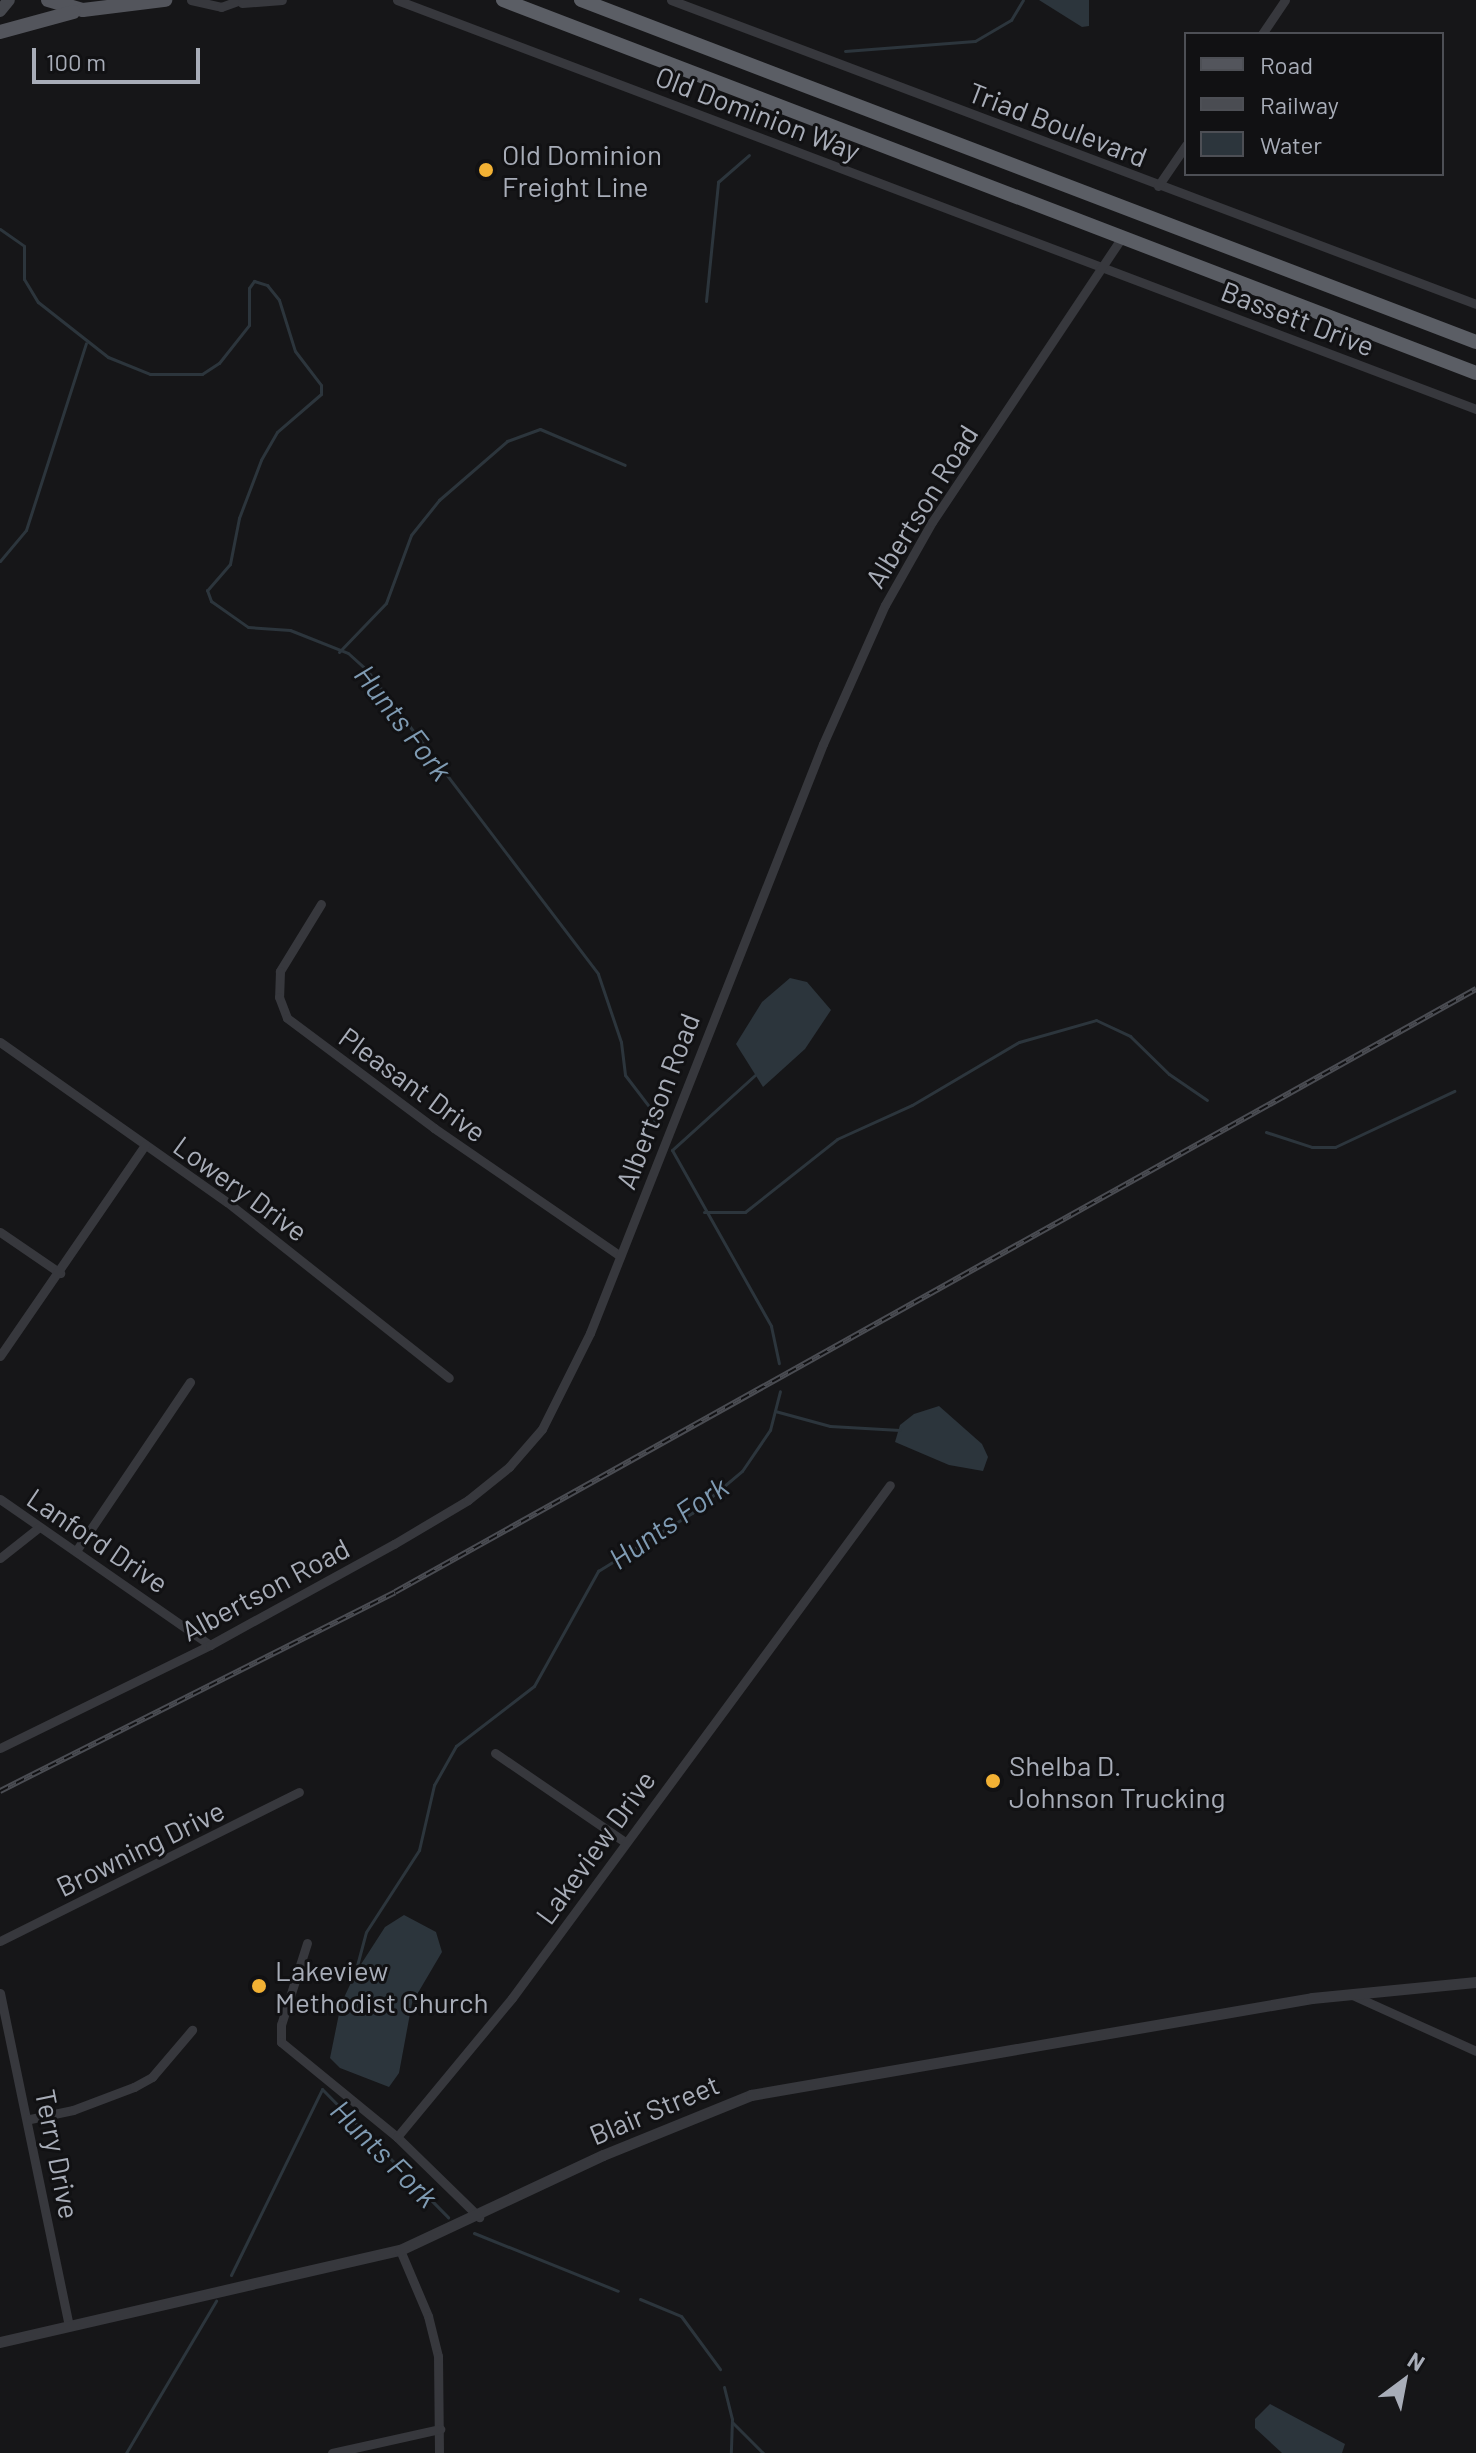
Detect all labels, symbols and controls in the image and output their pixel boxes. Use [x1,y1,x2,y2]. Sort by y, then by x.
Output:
scale bar [36,32,204,82]
legend [1184,32,1444,176]
text: 100 m [46,47,106,76]
text: Road [1260,50,1313,79]
street label: Old Dominion Way [651,59,865,167]
street label: Triad Boulevard [964,75,1152,173]
text: Railway [1260,90,1339,119]
text: Water [1260,130,1322,159]
place label: Old Dominion Freight Line [502,137,662,203]
marker: Old Dominion Freight Line [477,161,495,179]
street label: Bassett Drive [1217,273,1379,363]
street label: Albertson Road [858,418,984,594]
water label: Hunts Fork [348,657,460,787]
street label: Albertson Road [608,1008,706,1194]
street label: Pleasant Drive [333,1020,493,1148]
street label: Lowery Drive [168,1128,314,1248]
water label: Hunts Fork [602,1468,734,1576]
street label: Lanford Drive [21,1481,175,1599]
street label: Albertson Road [175,1531,355,1647]
place label: Shelba D. Johnson Trucking [1009,1748,1225,1814]
street label: Lakeview Drive [528,1764,662,1930]
marker: Shelba D. Johnson Trucking [984,1772,1002,1790]
street label: Browning Drive [50,1793,230,1903]
place label: Lakeview Methodist Church [275,1953,489,2019]
marker: Lakeview Methodist Church [250,1977,268,1995]
street label: Blair Street [584,2067,724,2151]
street label: Terry Drive [29,2087,87,2221]
water label: Hunts Fork [324,2092,446,2214]
north arrow [1364,2341,1444,2421]
text: N [1404,2346,1430,2376]

